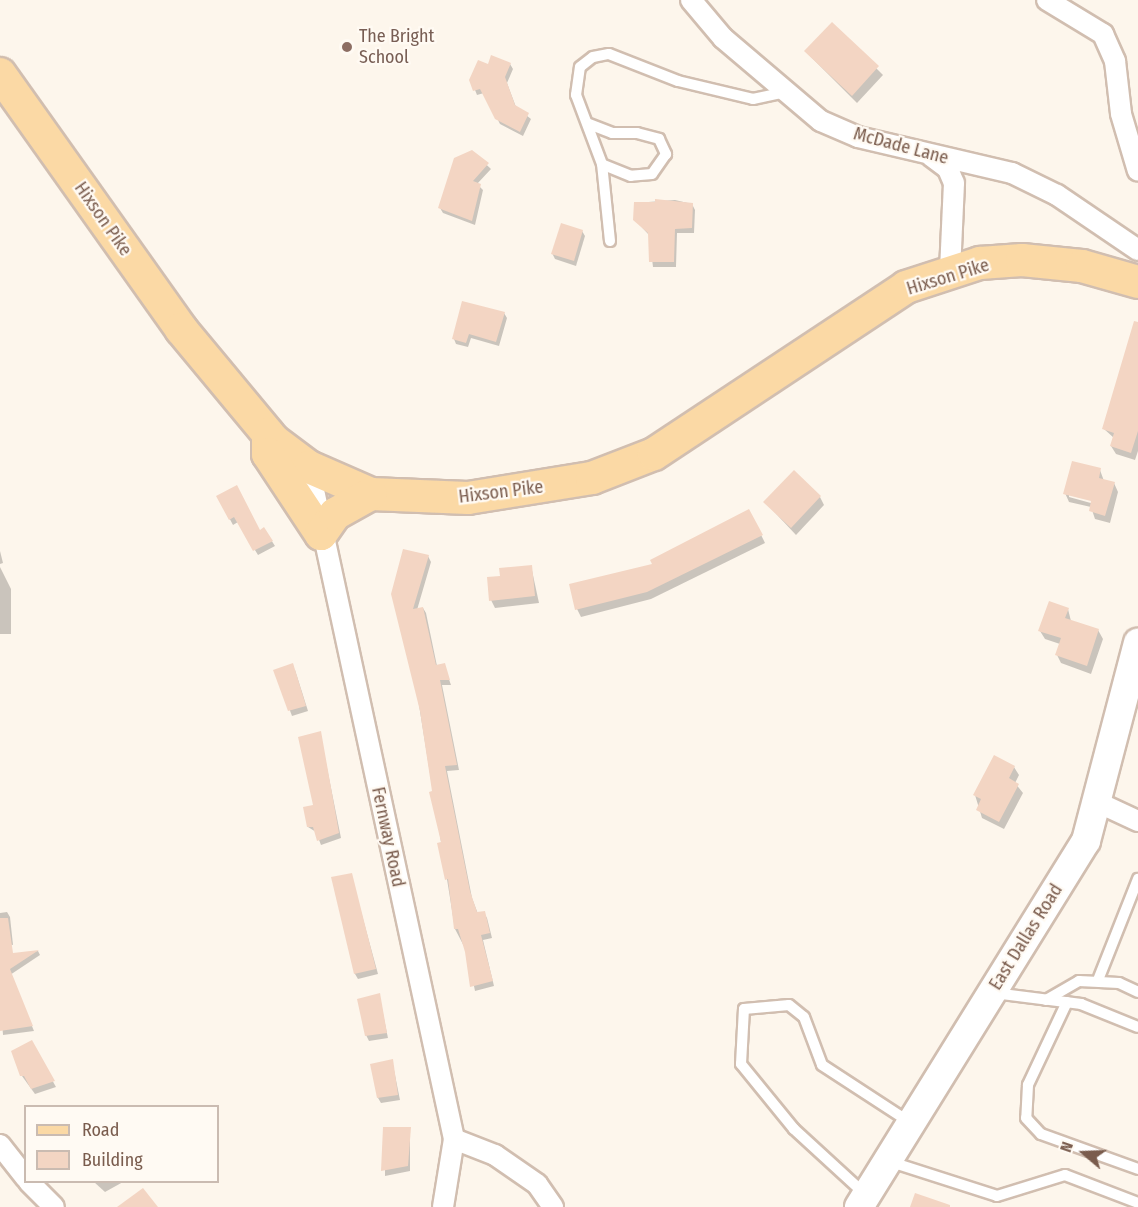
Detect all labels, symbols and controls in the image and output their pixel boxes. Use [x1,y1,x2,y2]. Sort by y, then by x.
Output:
place label: The Bright School [359,26,434,68]
marker: The Bright School [340,40,354,54]
street label: McDade Lane [851,123,951,169]
street label: Hixson Pike [70,178,136,260]
street label: Hixson Pike [904,254,992,300]
street label: Hixson Pike [457,476,545,508]
street label: Fernway Road [367,785,409,889]
street label: East Dallas Road [985,880,1067,994]
legend [24,1105,219,1183]
text: Road [82,1119,119,1141]
north arrow [1054,1123,1114,1183]
text: N [1056,1139,1077,1155]
text: Building [82,1149,143,1171]

